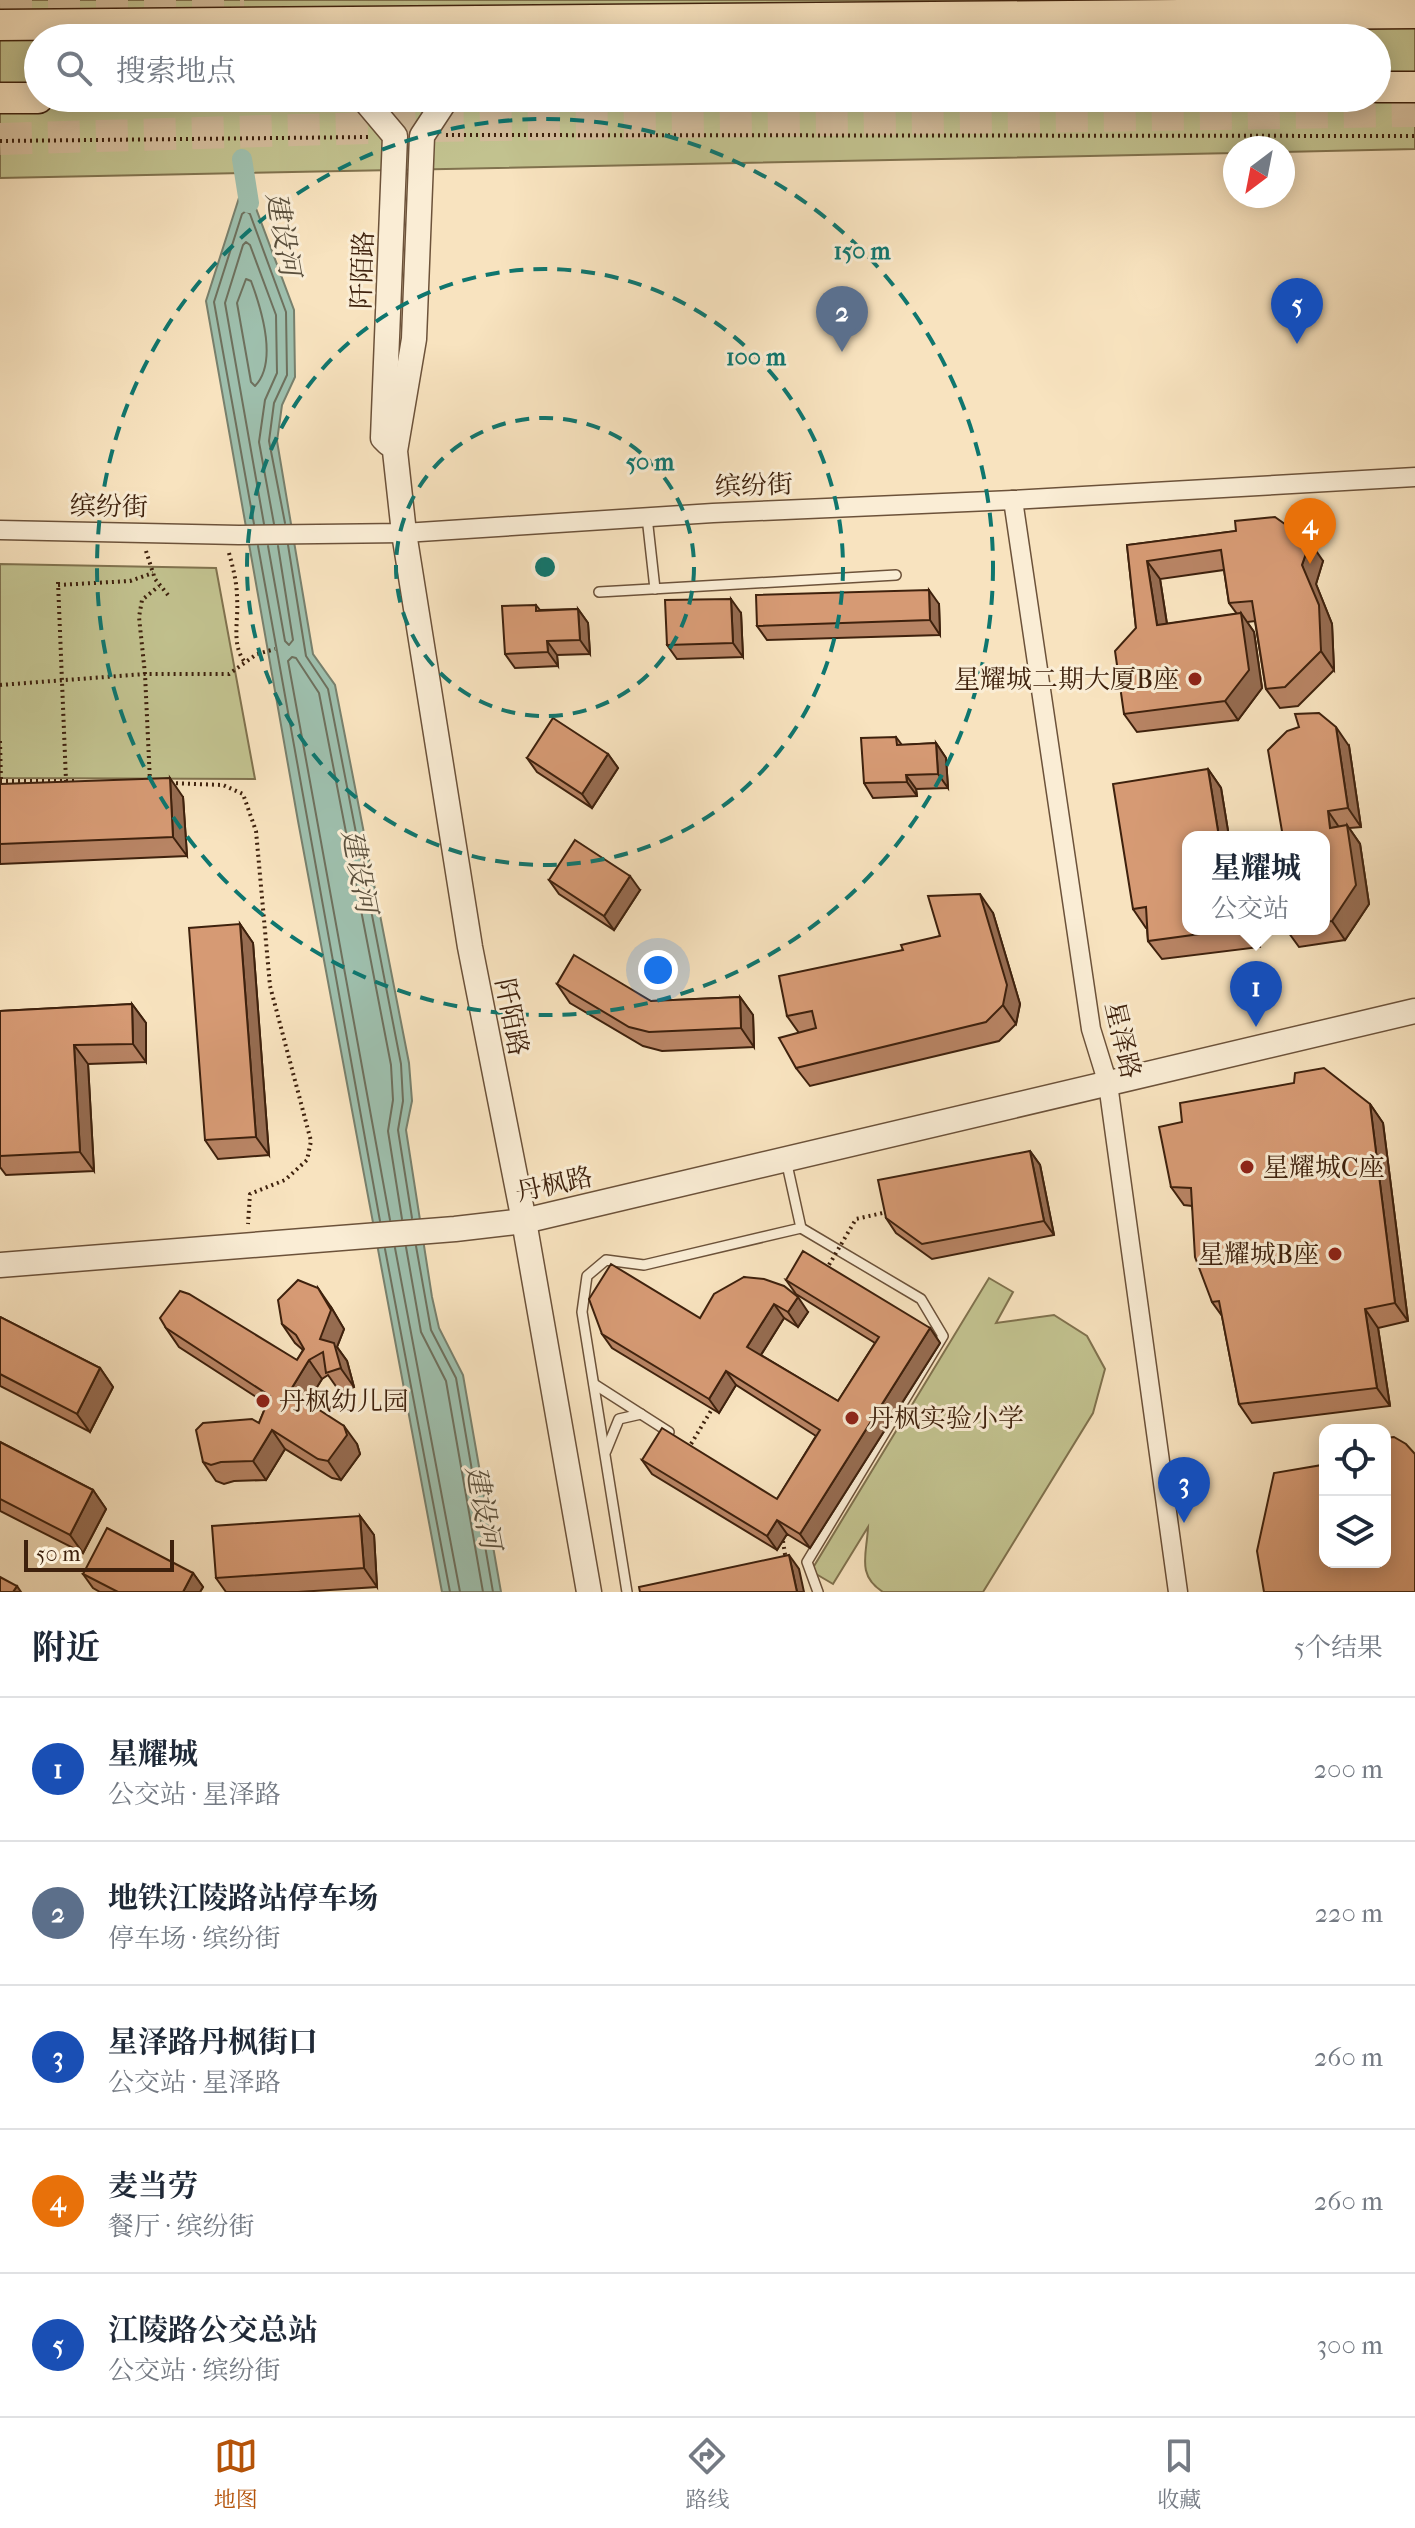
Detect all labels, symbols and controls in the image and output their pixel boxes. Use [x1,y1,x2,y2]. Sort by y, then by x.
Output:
search box [24,24,1391,112]
icon: search [52,46,96,90]
text: 搜索地点 [116,54,236,89]
north arrow [1223,136,1295,208]
water label: 建设河 [260,190,308,283]
street label: 阡陌路 [346,230,379,310]
text: 150 m [833,237,892,265]
pin: 5 [1271,278,1323,344]
pin: 2 [816,286,868,352]
text: 100 m [726,343,787,371]
text: 50 m [626,448,675,476]
street label: 缤纷街 [714,469,794,502]
street label: 缤纷街 [70,490,148,523]
pin: 4 [1284,498,1336,564]
centre of rings [531,553,559,581]
place label: 星耀城二期大厦B座 [954,664,1179,695]
marker: 星耀城二期大厦B座 [1186,670,1204,688]
water label: 建设河 [335,827,385,920]
popup [1182,831,1330,935]
text: 星耀城 [1211,851,1301,886]
text: 公交站 [1211,893,1289,924]
your location [638,950,678,990]
pin: 1 [1230,961,1282,1027]
street label: 阡陌路 [489,976,534,1058]
street label: 星泽路 [1099,999,1146,1082]
place label: 星耀城C座 [1263,1152,1385,1183]
marker: 星耀城C座 [1238,1158,1256,1176]
street label: 丹枫路 [513,1161,595,1208]
place label: 星耀城B座 [1198,1239,1319,1270]
marker: 星耀城B座 [1326,1245,1344,1263]
place label: 丹枫幼儿园 [279,1386,409,1417]
marker: 丹枫幼儿园 [254,1392,272,1410]
place label: 丹枫实验小学 [868,1403,1024,1434]
marker: 丹枫实验小学 [843,1409,861,1427]
map controls [1319,1424,1391,1568]
button: locate [1319,1424,1391,1496]
pin: 3 [1158,1457,1210,1523]
water label: 建设河 [459,1463,509,1556]
button: layers [1319,1496,1391,1568]
scale bar [24,1536,174,1572]
text: 50 m [36,1541,81,1567]
text: 附近 [32,1628,100,1668]
text: 5个结果 [1294,1632,1383,1663]
text: 星耀城 [108,1737,198,1772]
text: 1 [53,1754,63,1785]
text: 200 m [1314,1754,1383,1785]
text: 公交站 · 星泽路 [108,1779,280,1810]
text: 地铁江陵路站停车场 [108,1881,378,1916]
text: 2 [51,1898,65,1929]
text: 220 m [1315,1898,1383,1929]
text: 停车场 · 缤纷街 [108,1923,280,1954]
text: 星泽路丹枫街口 [108,2025,318,2060]
text: 3 [53,2042,63,2073]
text: 260 m [1314,2042,1383,2073]
text: 公交站 · 星泽路 [108,2067,280,2098]
text: 麦当劳 [108,2169,198,2204]
text: 4 [50,2186,66,2217]
text: 260 m [1314,2186,1383,2217]
text: 餐厅 · 缤纷街 [108,2211,254,2242]
text: 江陵路公交总站 [108,2313,318,2348]
text: 5 [52,2330,64,2361]
text: 300 m [1316,2330,1383,2361]
text: 公交站 · 缤纷街 [108,2355,280,2386]
tab: 地图 [214,2434,258,2513]
tab: 路线 [685,2434,729,2513]
tab: 收藏 [1157,2434,1201,2513]

